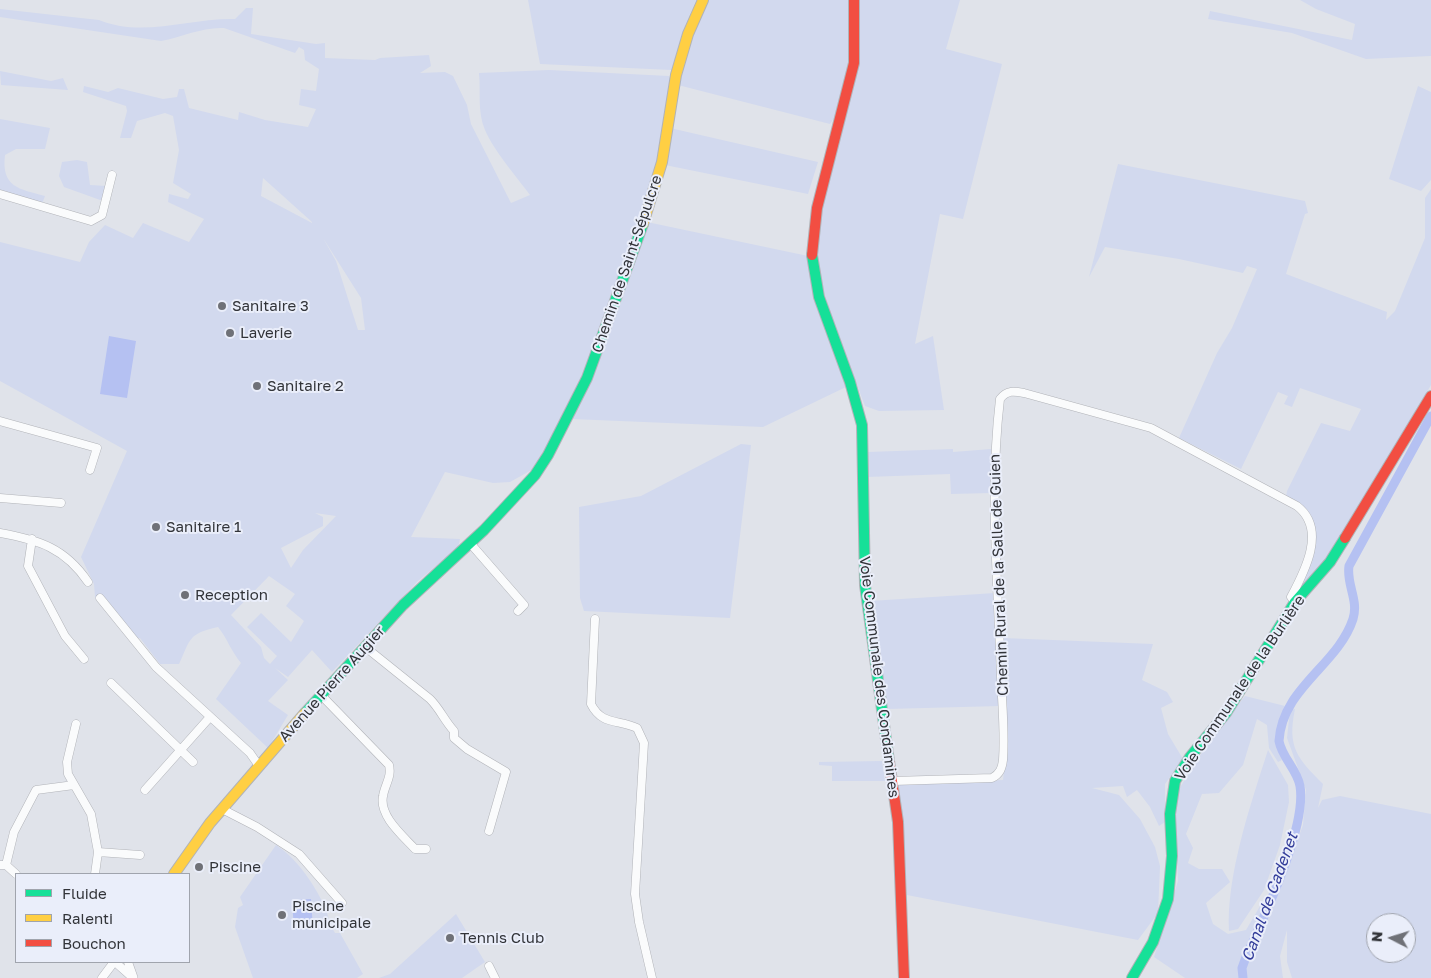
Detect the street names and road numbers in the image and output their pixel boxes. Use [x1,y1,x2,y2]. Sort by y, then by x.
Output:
street label: Chemin de Saint-Sépulcre [588,173,666,355]
street label: Chemin Rural de la Salle de Guien [986,454,1012,696]
street label: Voie Communale des Condamines [855,555,903,799]
street label: Voie Communale de la Burlière [1171,592,1309,784]
street label: Avenue Pierre Augier [275,622,389,746]

